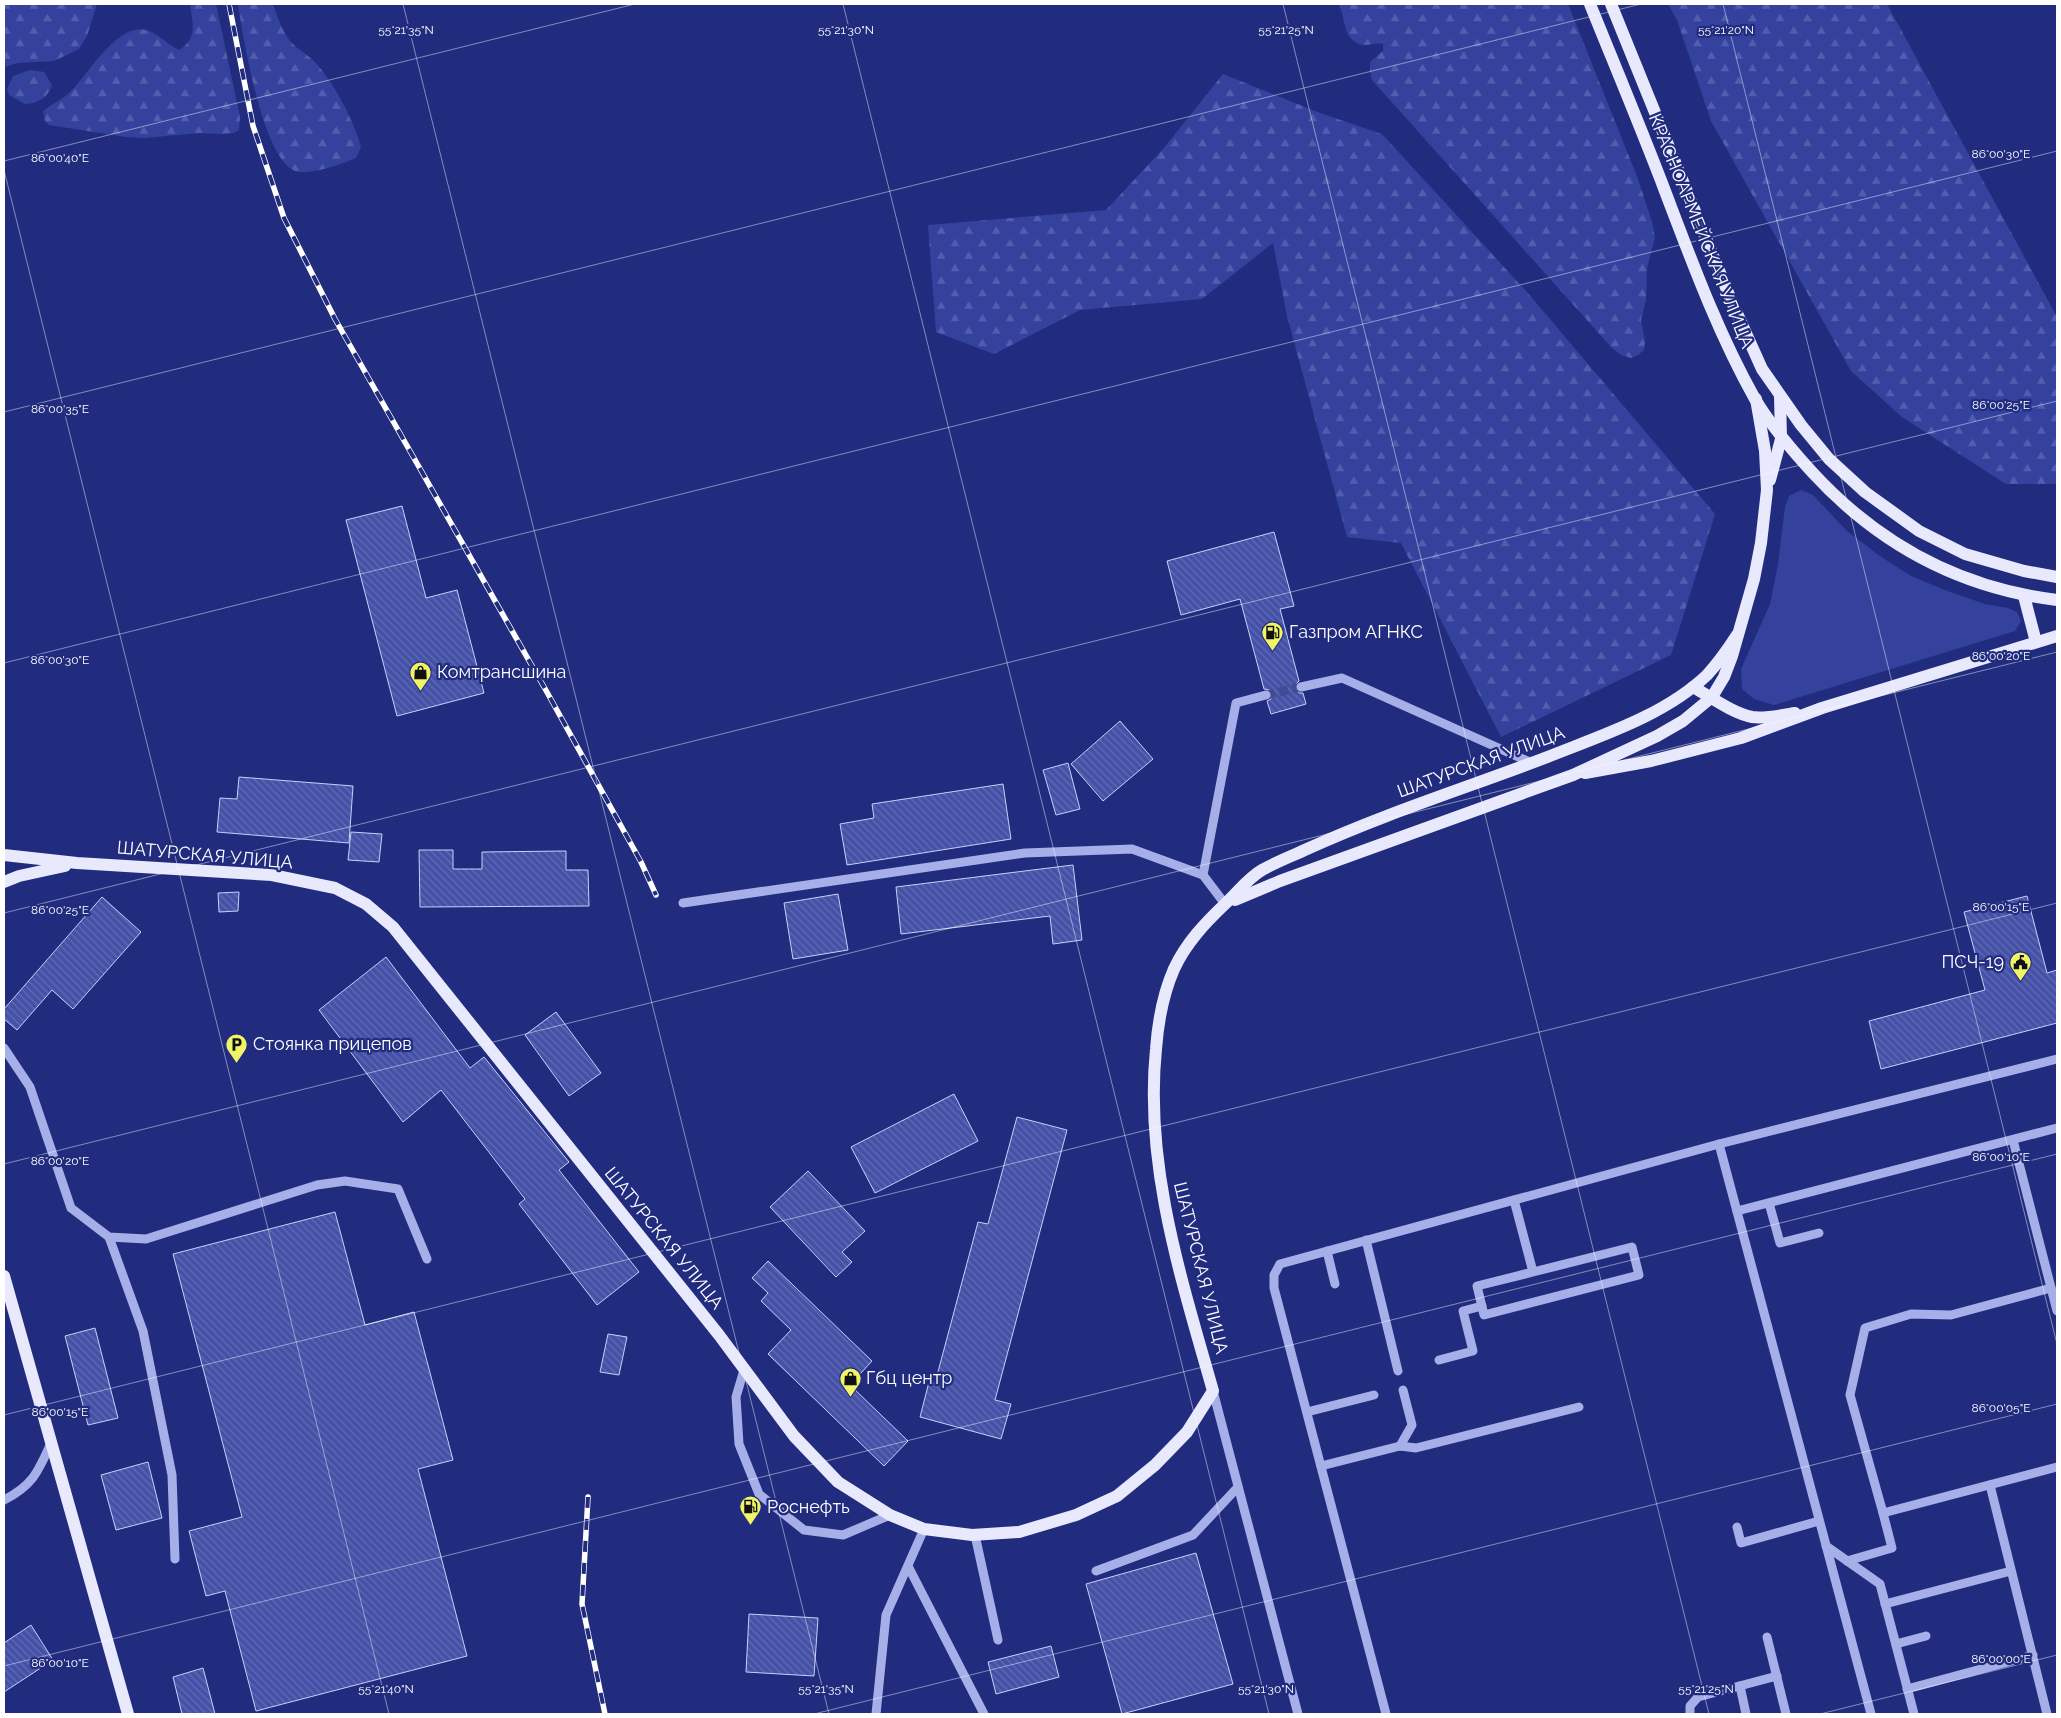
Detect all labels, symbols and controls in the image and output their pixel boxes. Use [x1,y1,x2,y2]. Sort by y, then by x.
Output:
text: 55°21'35"N [378,23,434,37]
text: 55°21'30"N [818,23,874,37]
text: 55°21'25"N [1258,23,1314,37]
text: 55°21'20"N [1698,23,1754,37]
street label: КРАСНОАРМЕЙСКАЯ УЛИЦА [1645,110,1758,351]
text: 86°00'30"E [1972,147,2030,161]
text: 86°00'40"E [31,151,89,165]
text: 86°00'25"E [1972,398,2030,412]
text: 86°00'35"E [31,402,89,416]
fuel station icon: Газпром АГНКС [1261,620,1285,651]
place label: Газпром АГНКС [1289,621,1423,642]
text: 86°00'20"E [1972,649,2030,663]
text: 86°00'30"E [31,653,89,667]
shop icon: Комтрансшина [409,660,433,691]
place label: Комтрансшина [437,661,566,682]
street label: ШАТУРСКАЯ УЛИЦА [1394,721,1567,802]
street label: ШАТУРСКАЯ УЛИЦА [116,836,294,873]
text: 86°00'15"E [1973,900,2029,914]
text: 86°00'25"E [31,903,89,917]
public building icon: ПСЧ-19 [2008,950,2032,981]
place label: ПСЧ-19 [1941,951,2004,972]
parking icon: Стоянка прицепов [225,1032,249,1063]
place label: Стоянка прицепов [253,1033,412,1054]
text: 86°00'10"E [1972,1150,2030,1164]
text: 86°00'20"E [31,1154,89,1168]
street label: ШАТУРСКАЯ УЛИЦА [601,1162,728,1313]
street label: ШАТУРСКАЯ УЛИЦА [1170,1180,1233,1356]
shop icon: Гбц центр [838,1366,862,1397]
place label: Гбц центр [866,1367,952,1388]
text: 86°00'05"E [1972,1401,2030,1415]
text: 86°00'15"E [32,1405,88,1419]
fuel station icon: Роснефть [739,1495,763,1526]
place label: Роснефть [767,1496,850,1517]
text: 86°00'00"E [1971,1652,2031,1666]
text: 86°00'10"E [31,1656,89,1670]
text: 55°21'40"N [358,1682,414,1696]
text: 55°21'35"N [798,1682,854,1696]
text: 55°21'30"N [1238,1682,1294,1696]
text: 55°21'25"N [1678,1682,1734,1696]

